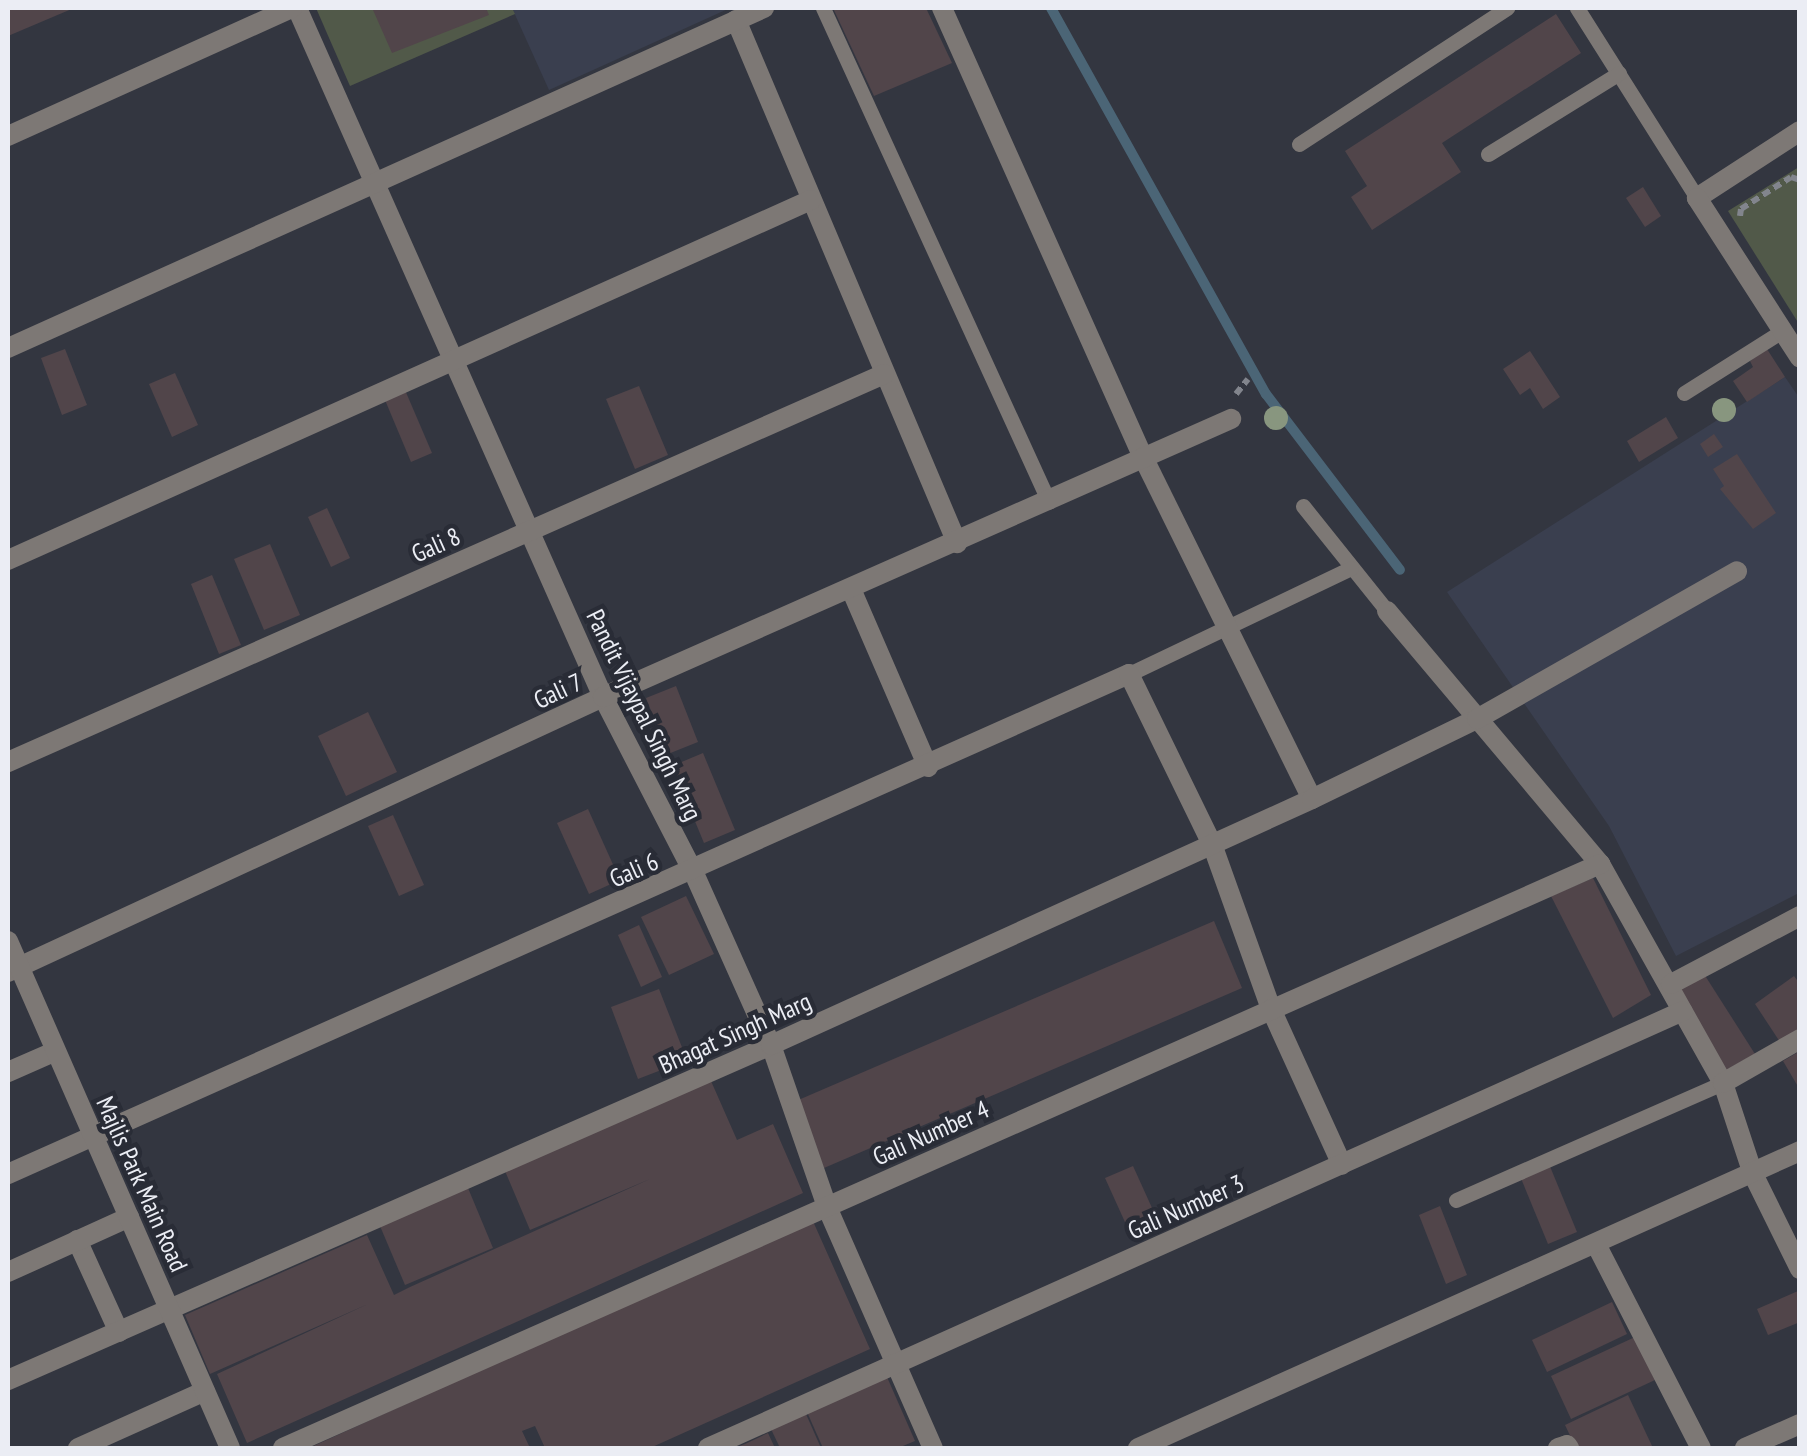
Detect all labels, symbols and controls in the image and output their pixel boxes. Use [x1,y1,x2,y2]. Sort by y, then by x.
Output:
street label: Gali 8 [407,521,465,569]
street label: Pandit Vijaypal Singh Marg [580,604,708,826]
street label: Gali 7 [529,667,587,715]
street label: Gali 6 [605,846,663,894]
street label: Bhagat Singh Marg [654,986,816,1080]
street label: Majlis Park Main Road [90,1092,194,1276]
street label: Gali Number 4 [868,1094,994,1172]
street label: Gali Number 3 [1123,1168,1249,1246]

